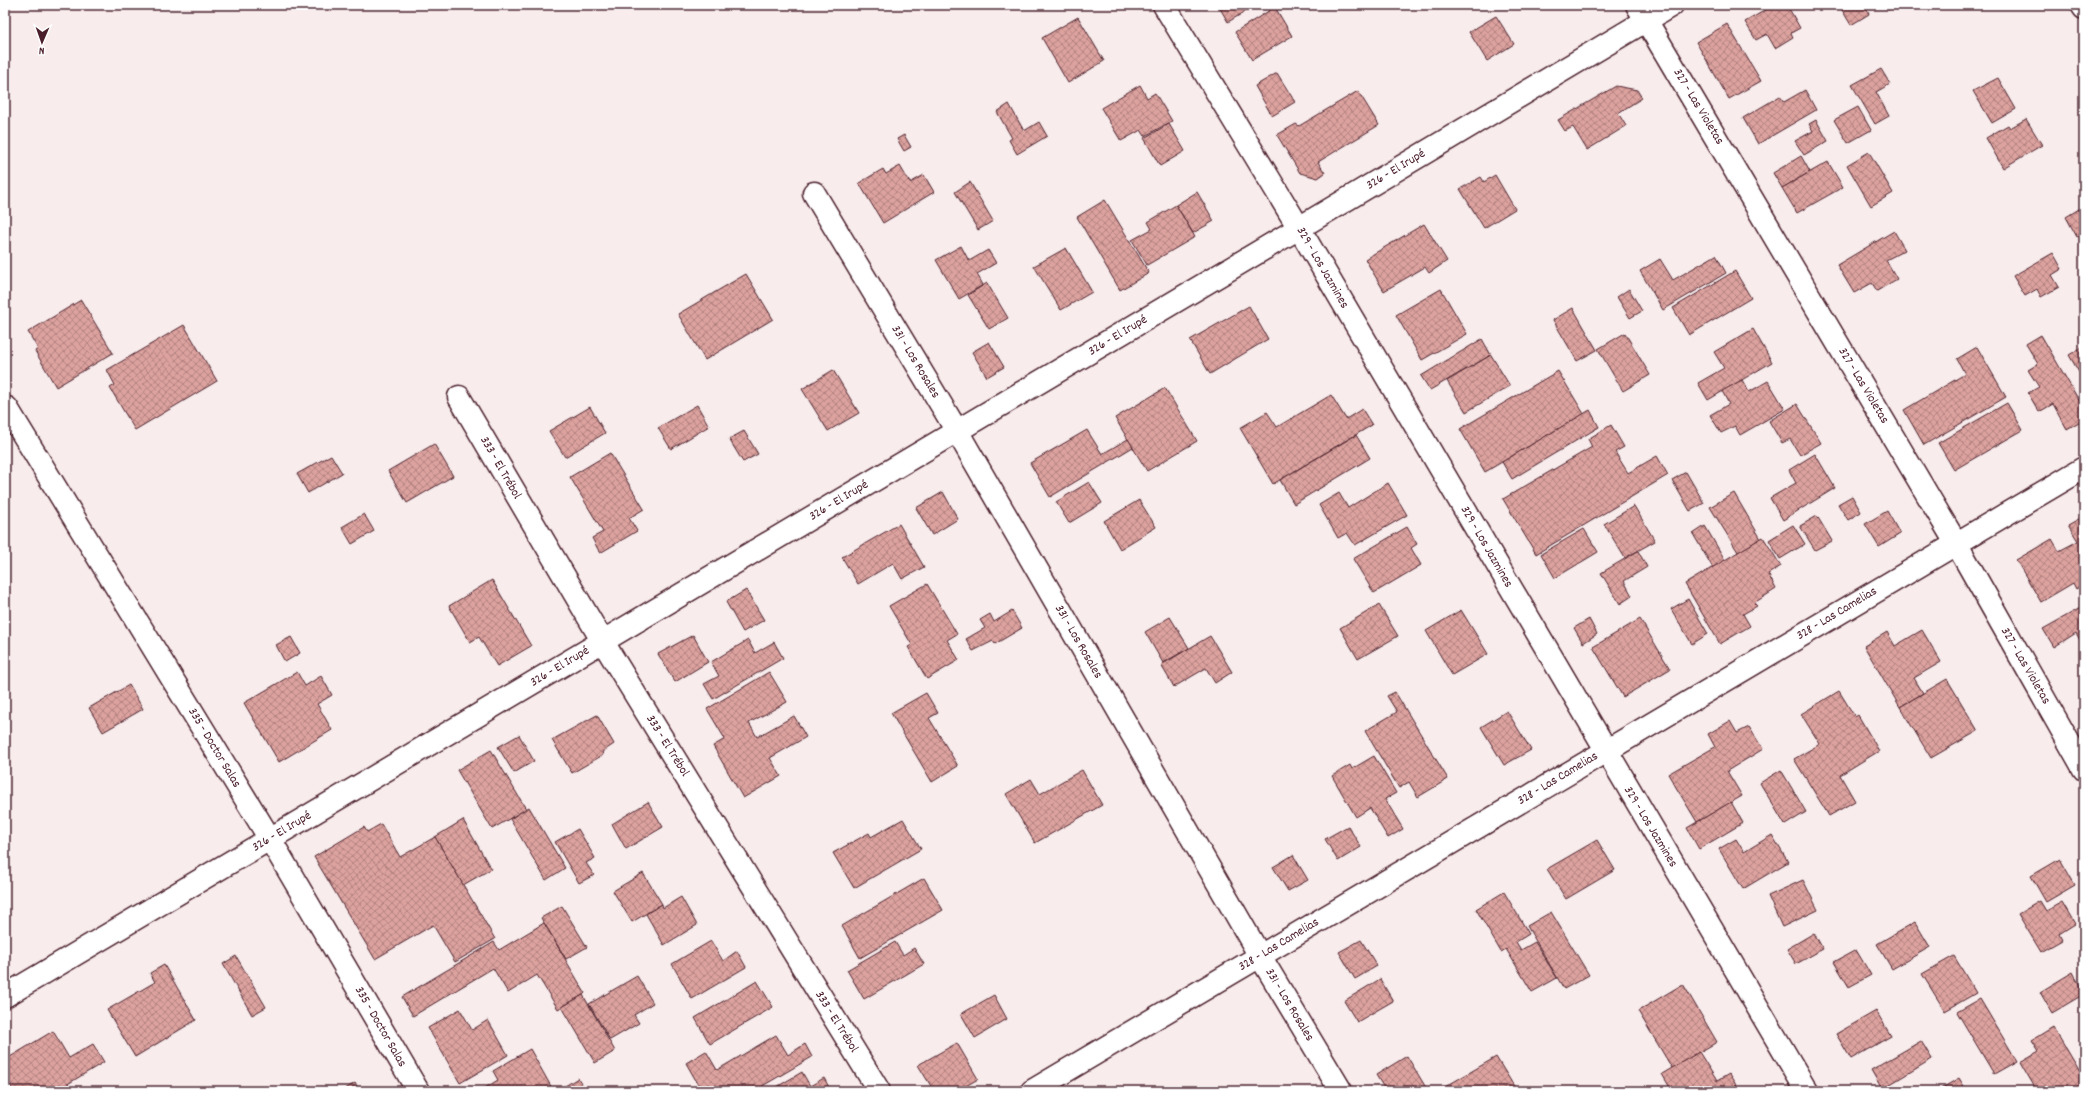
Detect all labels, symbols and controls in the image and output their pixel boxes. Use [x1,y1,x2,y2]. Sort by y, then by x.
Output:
north arrow [22,22,62,62]
text: N [38,42,45,58]
street label: 327 - Las Violetas [1668,65,1728,149]
street label: 326 - El Irupé [1363,145,1430,195]
street label: 329 - Los Jazmines [1291,224,1353,312]
street label: 326 - El Irupé [1085,311,1152,361]
street label: 331 - Los Rosales [886,322,944,402]
street label: 327 - Las Violetas [1833,344,1893,428]
street label: 333 - El Trébol [474,433,526,503]
street label: 326 - El Irupé [806,476,873,526]
street label: 329 - Los Jazmines [1455,503,1517,591]
street label: 328 - Las Camelias [1793,582,1881,646]
street label: 331 - Los Rosales [1049,602,1107,682]
street label: 327 - Las Violetas [1995,624,2055,708]
street label: 326 - El Irupé [527,642,594,692]
street label: 335 - Doctor Salas [183,704,245,792]
street label: 333 - El Trébol [640,711,694,781]
street label: 328 - Las Camelias [1514,747,1602,811]
street label: 329 - Los Jazmines [1618,783,1682,871]
street label: 326 - El Irupé [249,807,316,857]
street label: 328 - Las Camelias [1235,913,1323,977]
street label: 331 - Los Rosales [1260,965,1318,1045]
street label: 335 - Doctor Salas [349,983,411,1071]
street label: 333 - El Trébol [809,987,863,1057]

